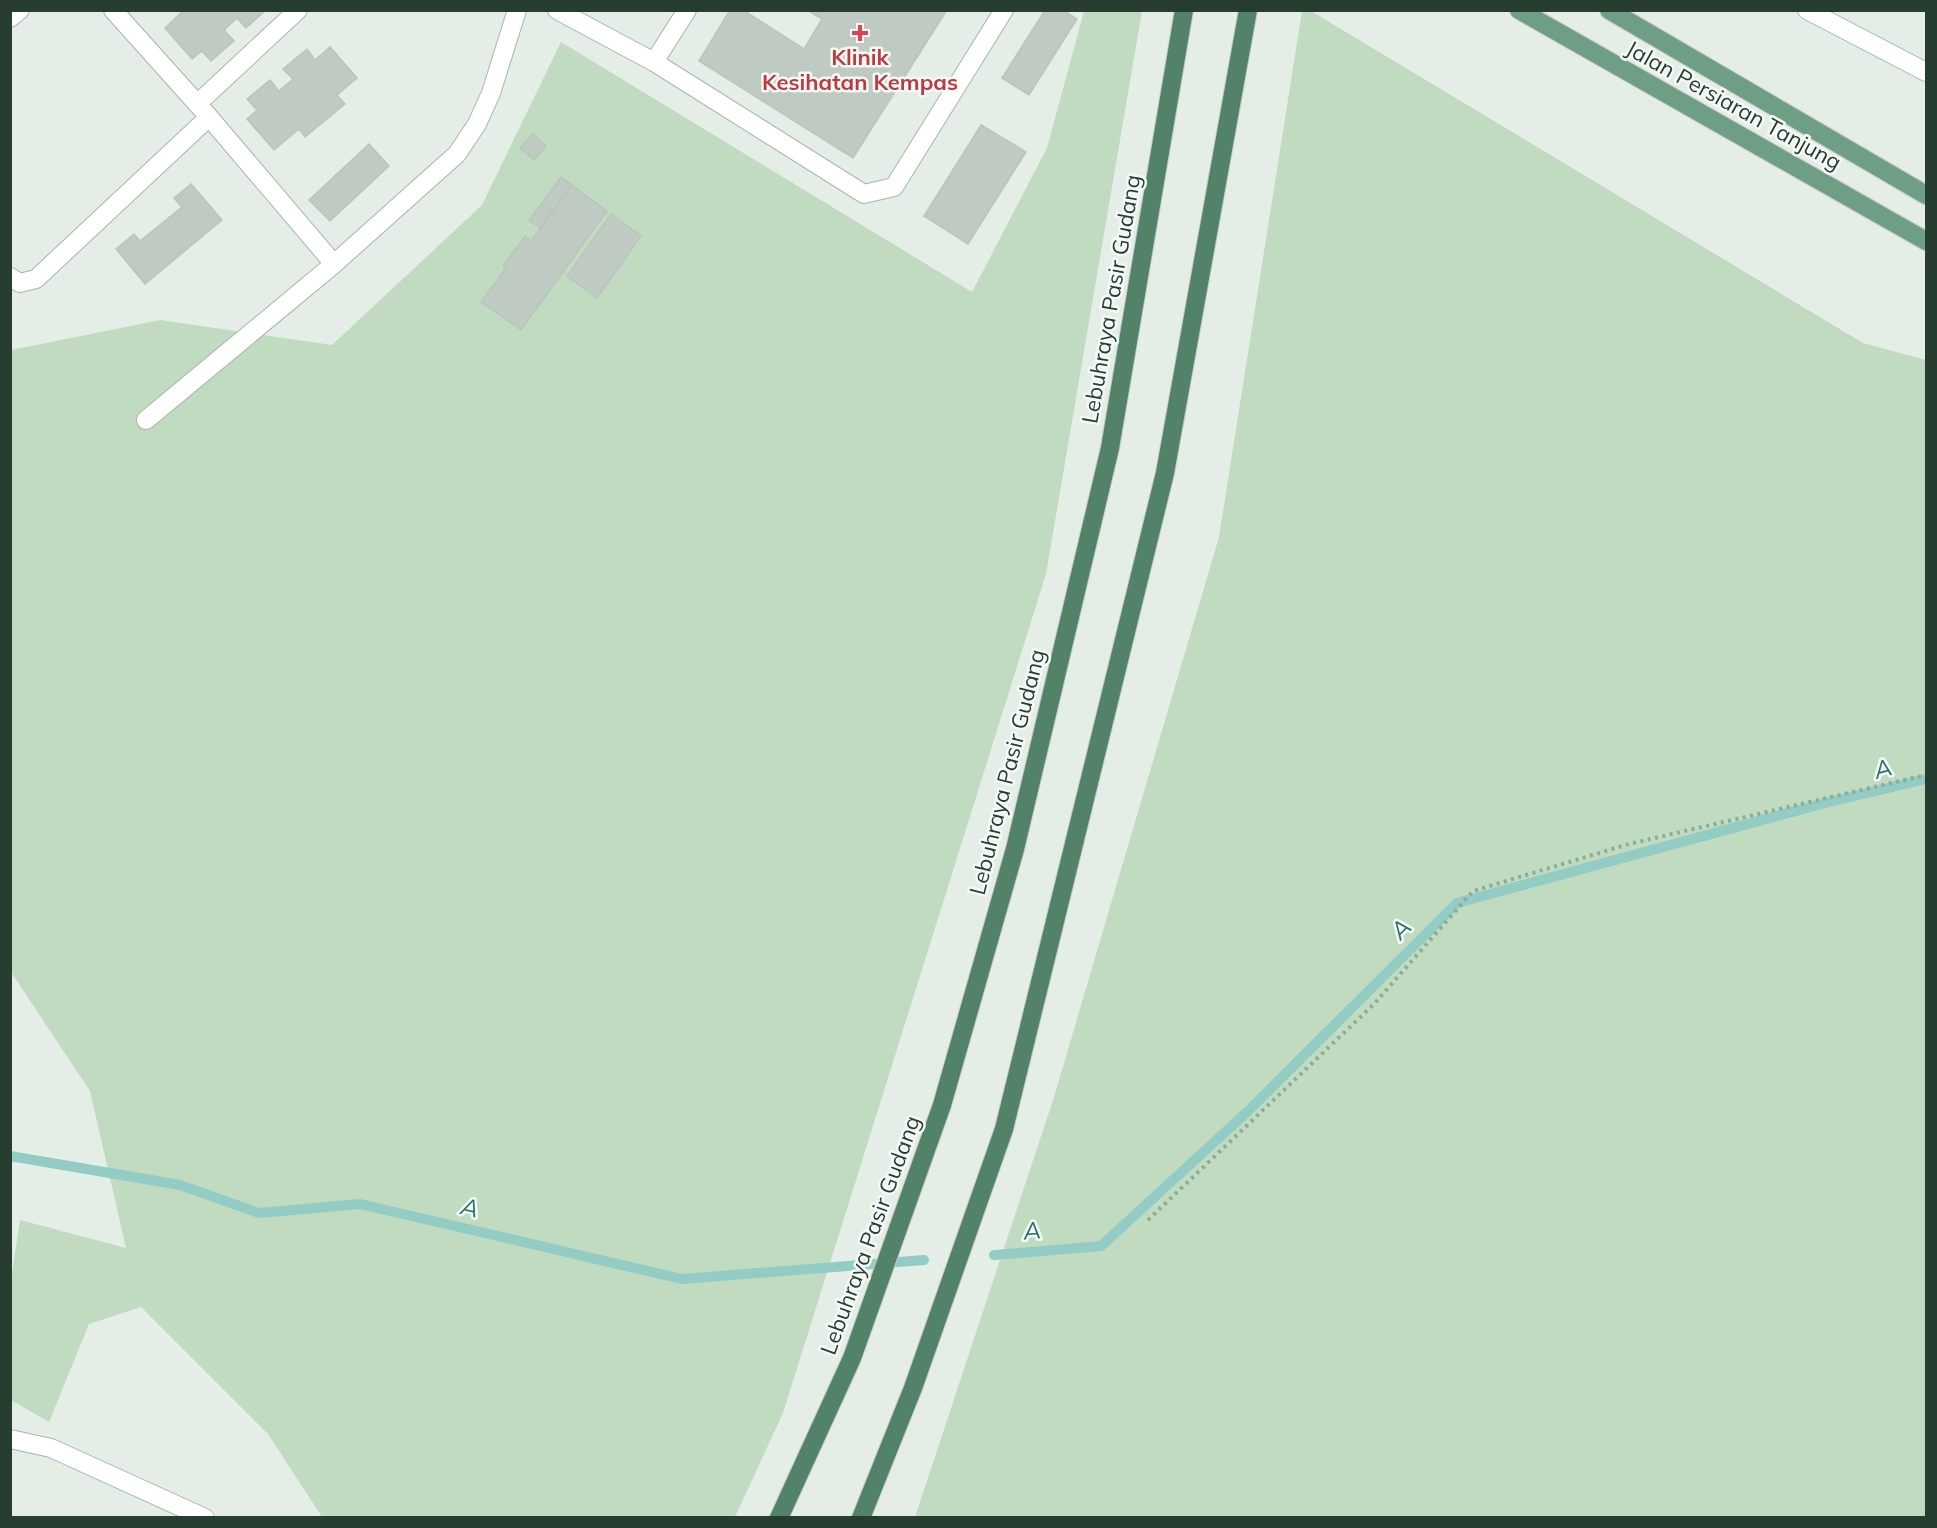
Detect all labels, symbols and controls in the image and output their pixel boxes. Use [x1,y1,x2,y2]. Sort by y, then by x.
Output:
marker: Klinik Kesihatan Kempas [851,24,869,42]
street label: Jalan Persiaran Tanjung [1621,34,1847,176]
place label: Klinik Kesihatan Kempas [762,43,958,96]
street label: Lebuhraya Pasir Gudang [1075,172,1147,426]
street label: Lebuhraya Pasir Gudang [963,646,1051,898]
water label: A [1869,751,1895,785]
water label: A [1383,911,1417,946]
street label: Lebuhraya Pasir Gudang [814,1112,926,1358]
water label: A [457,1190,482,1224]
water label: A [1021,1214,1042,1246]

